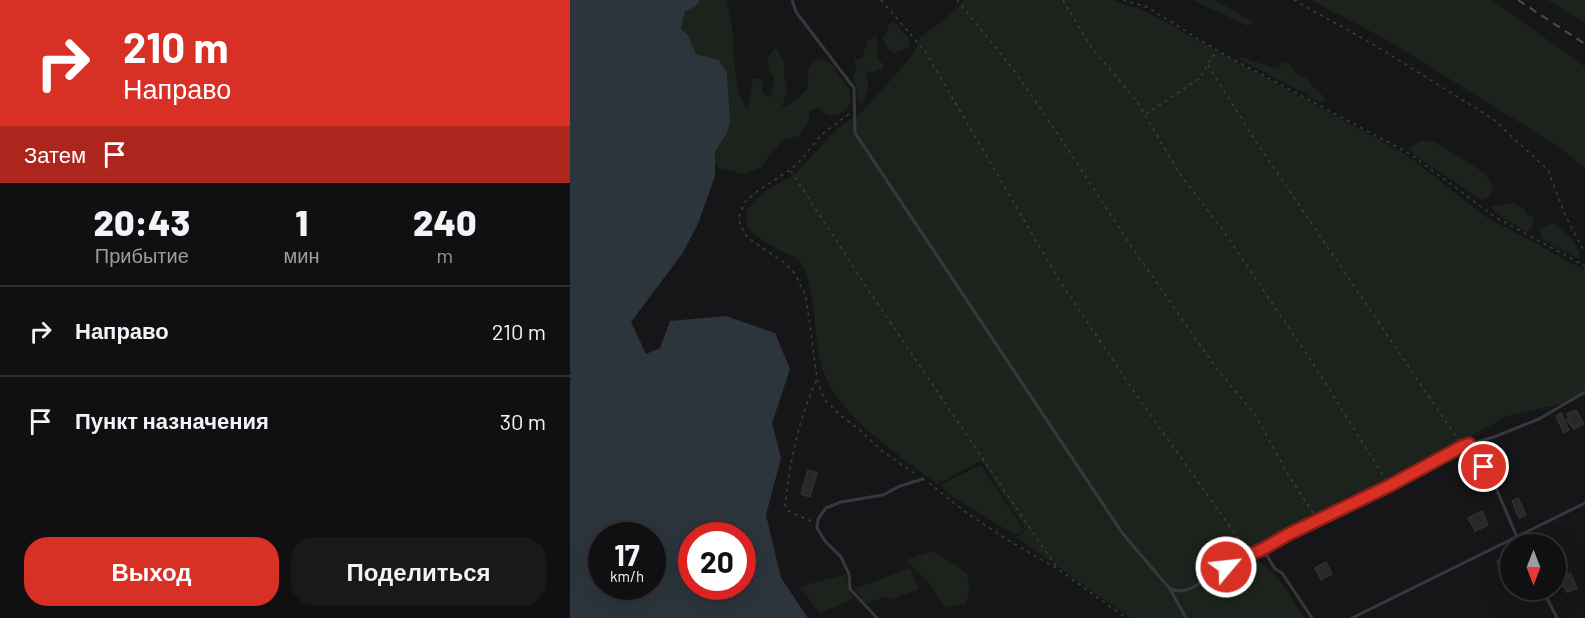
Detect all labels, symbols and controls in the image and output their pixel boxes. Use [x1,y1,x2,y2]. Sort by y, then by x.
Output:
text: 210 m [123,21,229,71]
icon: right [24,24,102,102]
text: Направо [123,72,231,104]
icon: arrive [98,138,131,171]
text: Затем [24,141,86,167]
text: 20:43 [93,200,190,243]
text: 1 [295,200,308,243]
text: 240 [413,200,477,243]
text: Прибытие [95,243,189,267]
text: мин [284,243,320,267]
text: m [437,243,453,267]
icon: right [24,315,57,348]
text: Направо [75,317,169,343]
text: 210 m [492,318,546,344]
icon: arrive [24,405,57,438]
text: Пункт назначения [75,407,269,433]
text: 30 m [500,408,546,434]
pin [1458,441,1509,492]
icon: arrive [1467,450,1500,483]
speed limit sign: 20 [678,522,756,600]
north arrow [1500,534,1566,600]
map controls [1500,534,1566,600]
position arrow [1194,535,1258,599]
text: 17 [614,536,640,572]
button: Выход [24,537,279,606]
button: Поделиться [291,537,546,606]
text: km/h [610,567,644,585]

